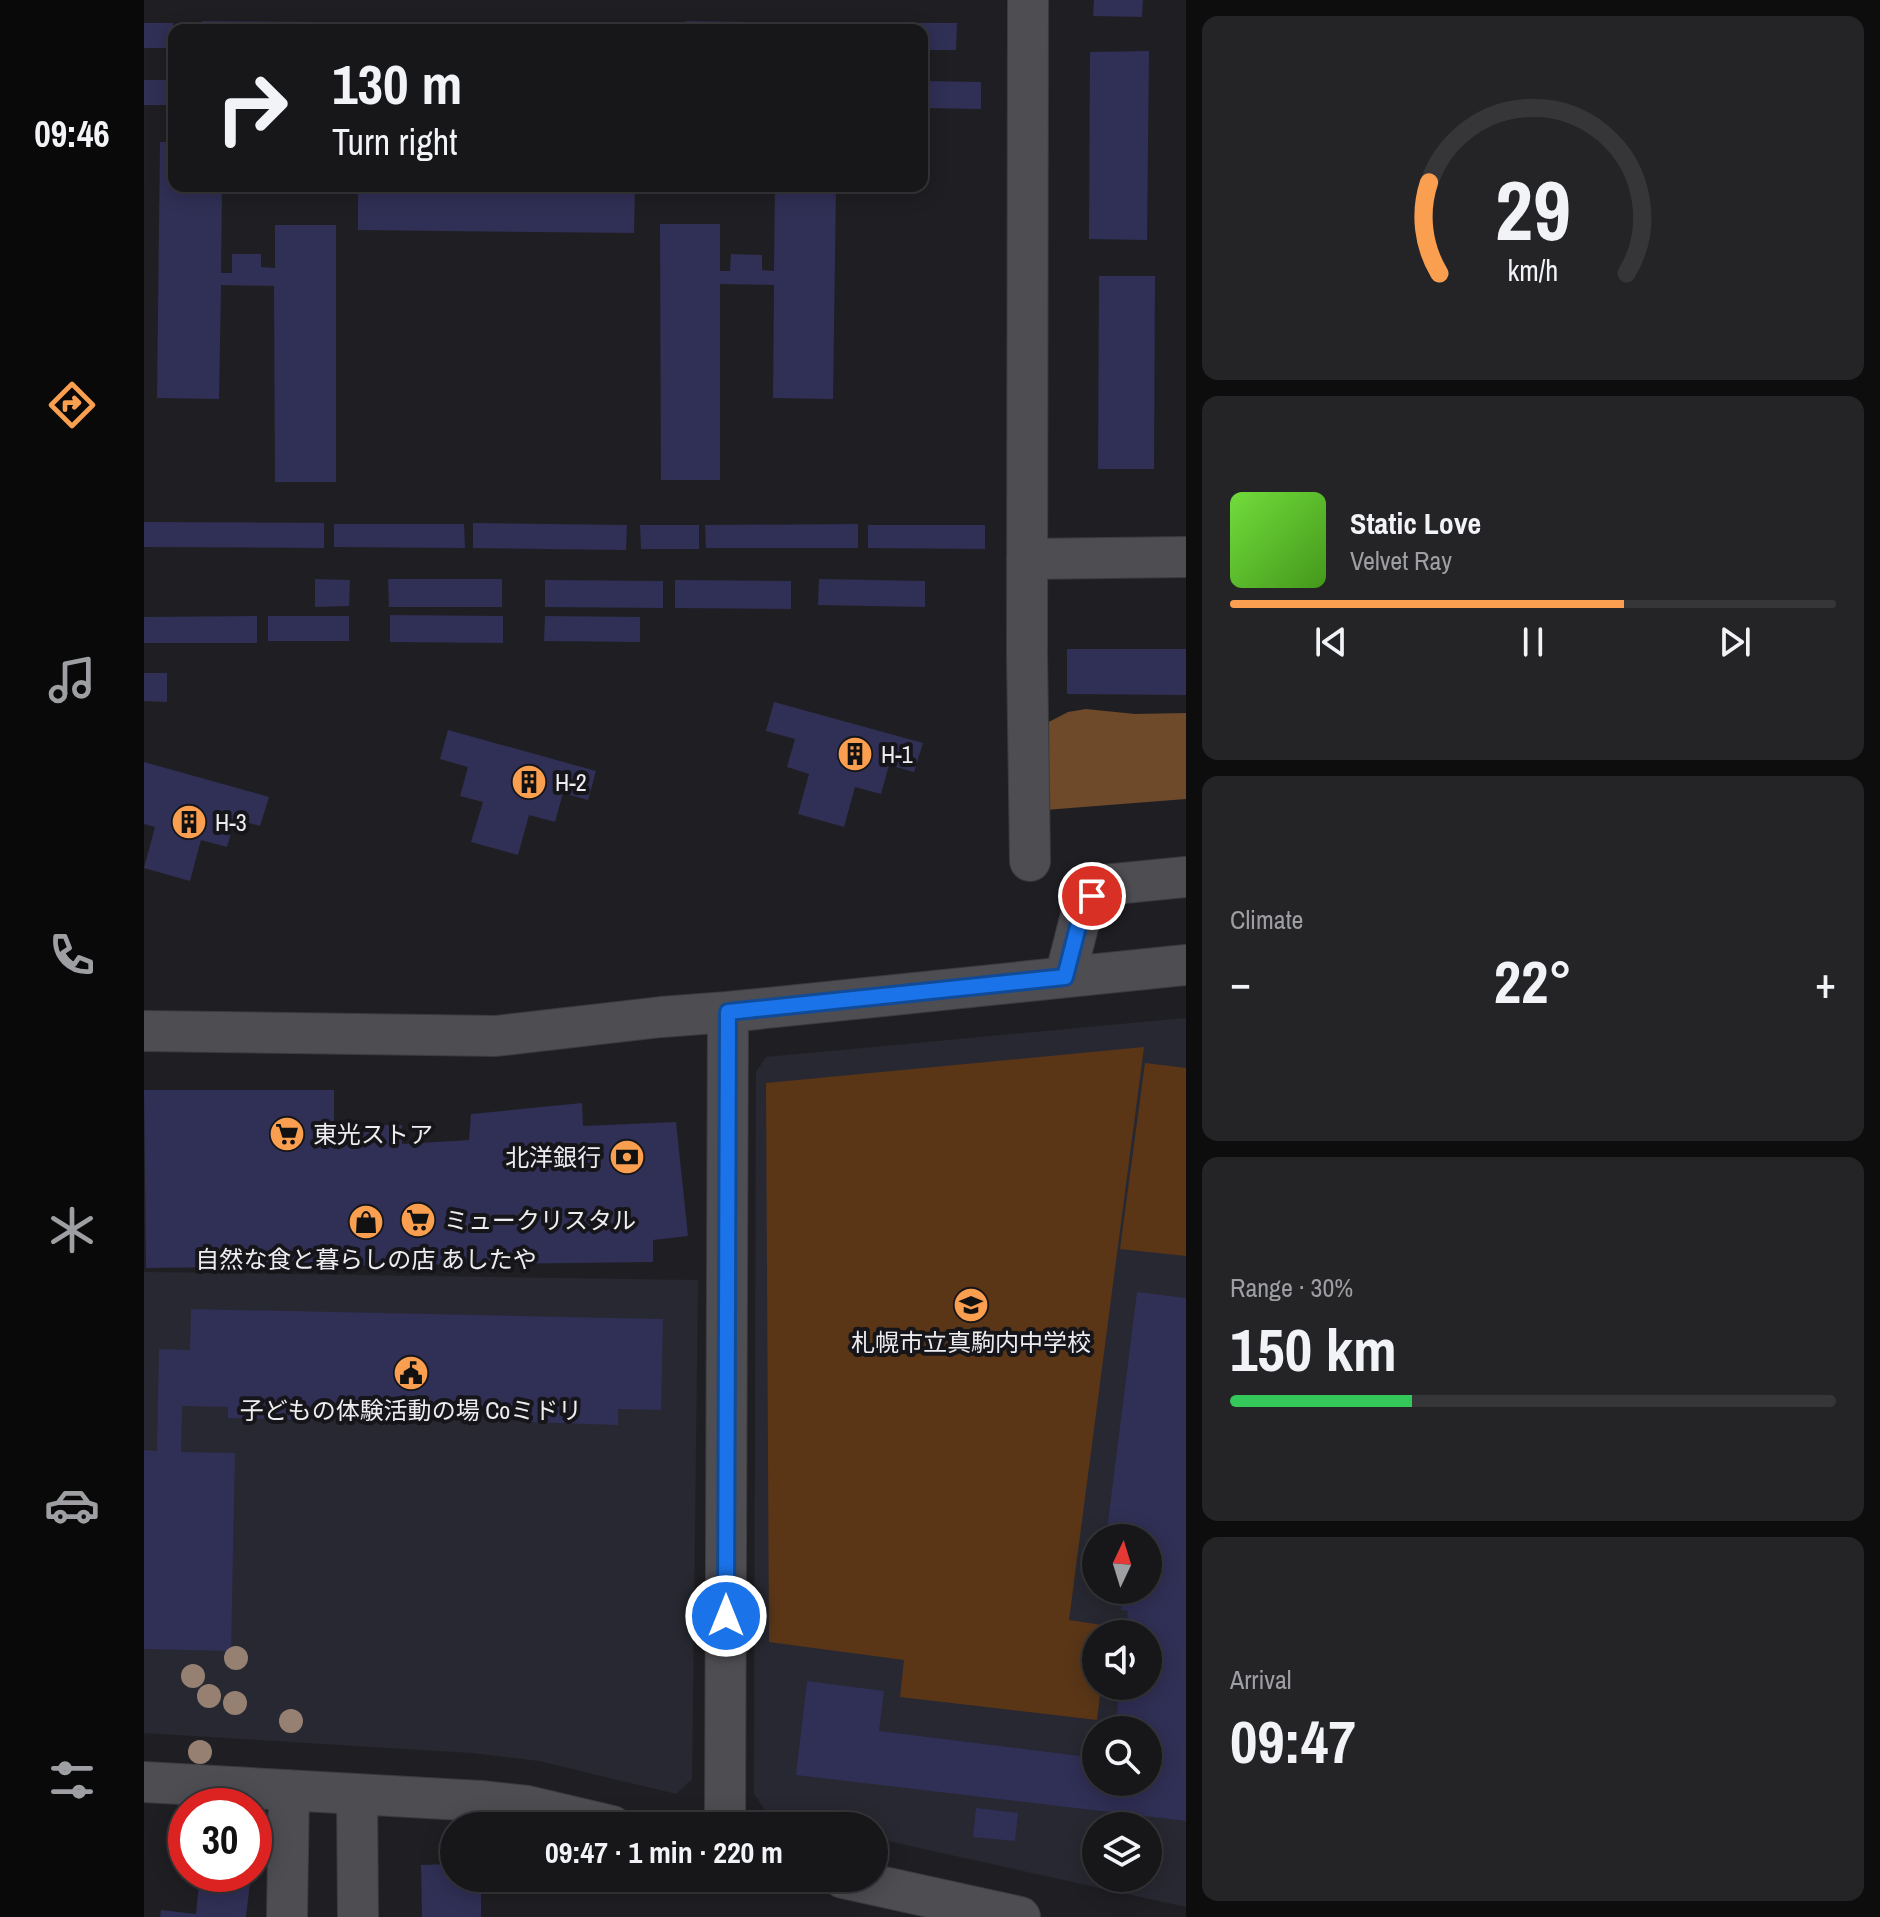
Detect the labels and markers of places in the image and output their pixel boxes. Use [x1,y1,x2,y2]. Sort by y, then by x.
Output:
building icon: H-1 [836,735,874,773]
place label: H-1 [881,738,913,770]
building icon: H-2 [510,763,548,801]
place label: H-2 [555,766,587,798]
building icon: H-3 [170,803,208,841]
place label: H-3 [215,806,247,838]
pin [1058,862,1126,930]
supermarket icon: 東光ストア [268,1115,306,1153]
place label: 東光ストア [313,1118,433,1150]
bank icon: 北洋銀行 [608,1138,646,1176]
place label: 北洋銀行 [505,1141,601,1173]
supermarket icon: ミュークリスタル [399,1201,437,1239]
shop icon: 自然な食と暮らしの店 あしたや [347,1203,385,1241]
place label: ミュークリスタル [444,1204,636,1236]
place label: 自然な食と暮らしの店 あしたや [195,1243,537,1275]
school or university icon: 札幌市立真駒内中学校 [952,1286,990,1324]
place label: 札幌市立真駒内中学校 [851,1326,1091,1358]
public building icon: 子どもの体験活動の場 Coミドリ [392,1354,430,1392]
place label: 子どもの体験活動の場 Coミドリ [240,1394,582,1426]

